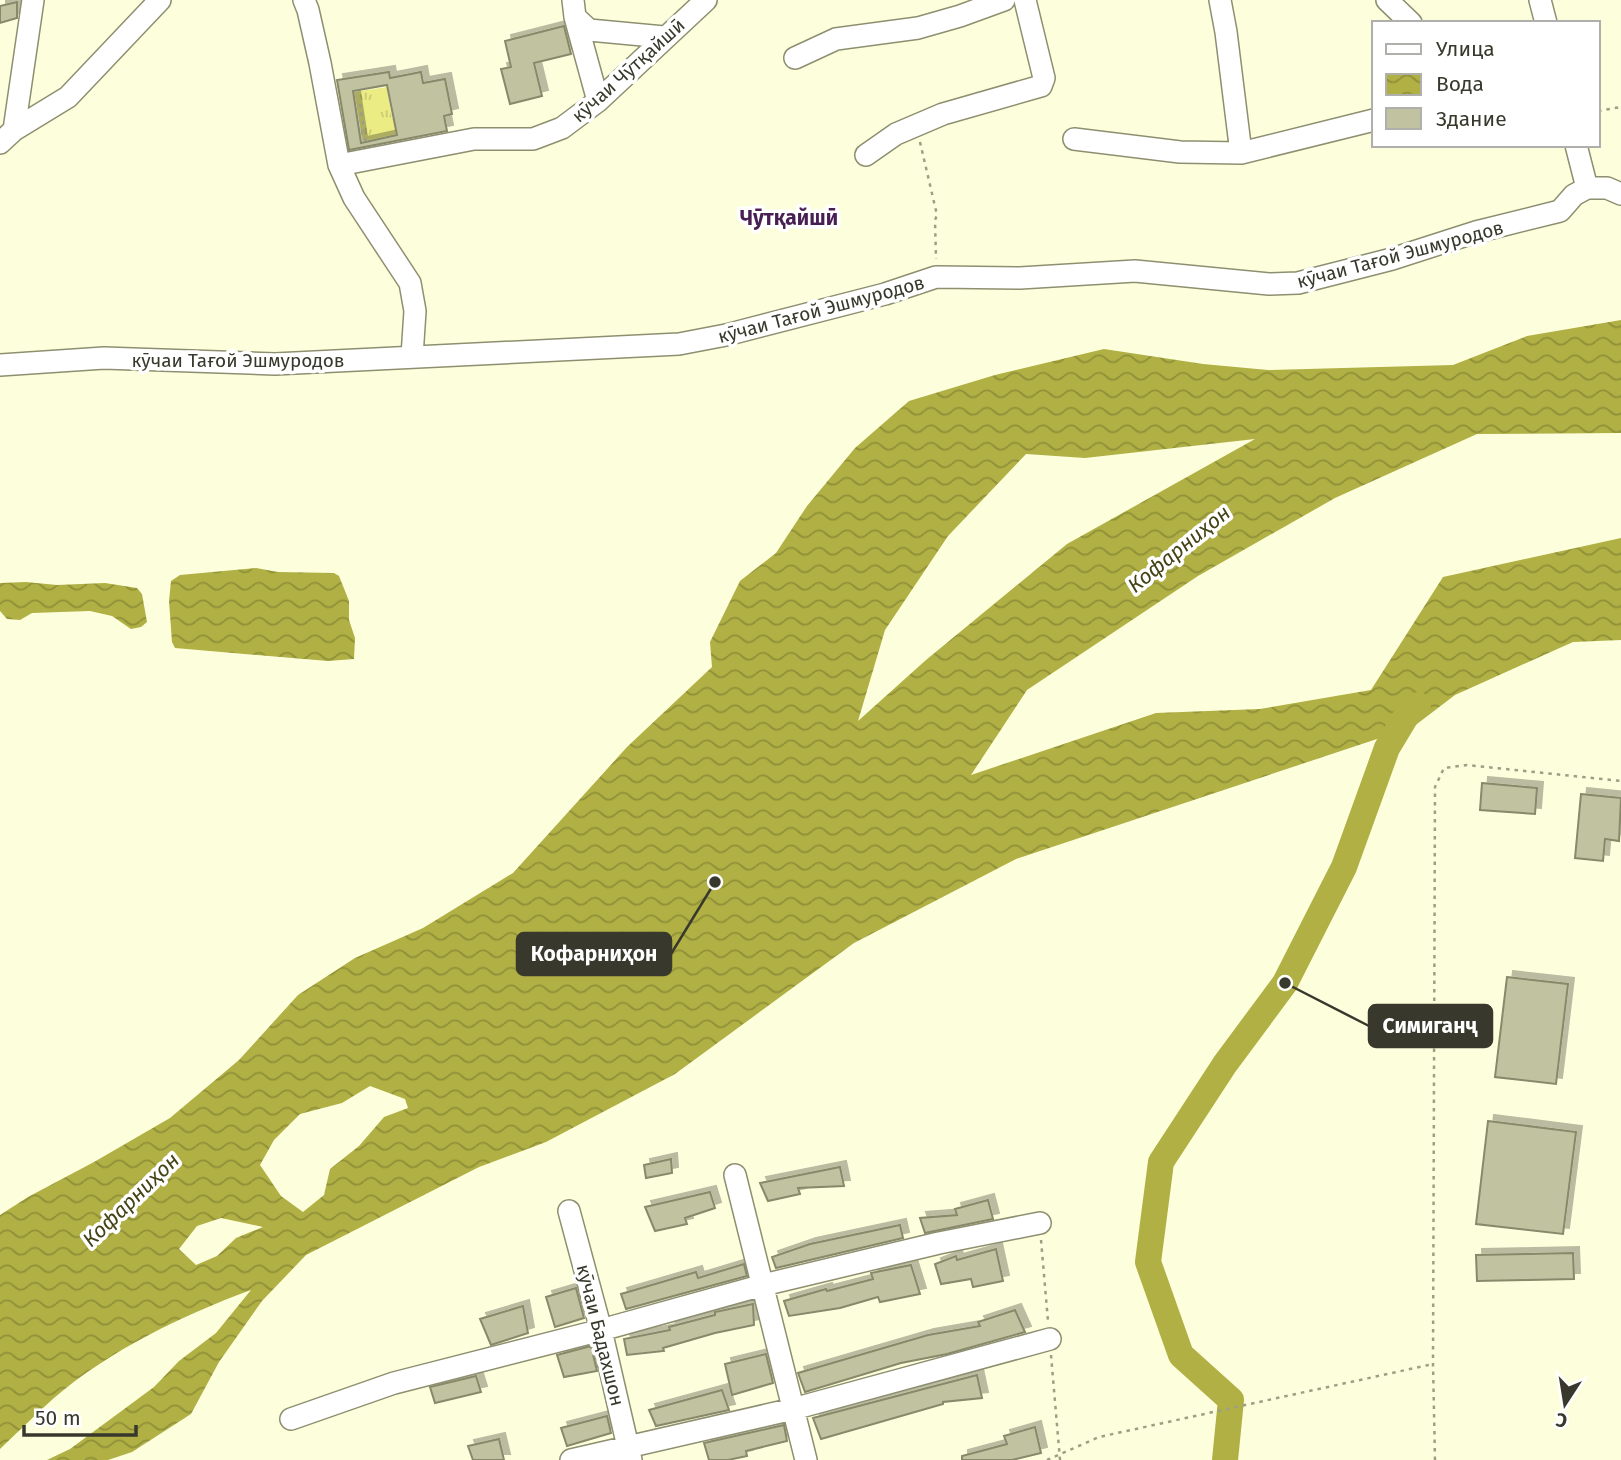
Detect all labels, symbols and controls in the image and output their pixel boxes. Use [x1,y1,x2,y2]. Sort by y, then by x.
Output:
street label: кӯчаи Чӯтқайшӣ [567,14,690,127]
legend [1372,21,1600,147]
text: Улица [1436,36,1495,62]
text: Вода [1436,71,1484,97]
text: Здание [1436,106,1507,132]
district label: Чӯтқайшӣ [740,205,838,231]
street label: кӯчаи Тағой Эшмуродов [1294,216,1506,293]
street label: кӯчаи Тағой Эшмуродов [715,271,927,348]
street label: кӯчаи Тағой Эшмуродов [131,349,345,372]
water label: Кофарниҳон [1122,500,1236,598]
callout: Кофарниҳон [517,933,671,975]
text: Кофарниҳон [531,941,657,967]
callout: Симиганҷ [1369,1005,1492,1047]
text: Симиганҷ [1383,1013,1477,1039]
water label: Кофарниҳон [77,1147,185,1253]
street label: кӯчаи Бадахшон [572,1262,629,1408]
north arrow [1530,1369,1600,1439]
scale bar [24,1394,136,1438]
text: 50 m [35,1405,81,1431]
text: С [1554,1408,1569,1433]

